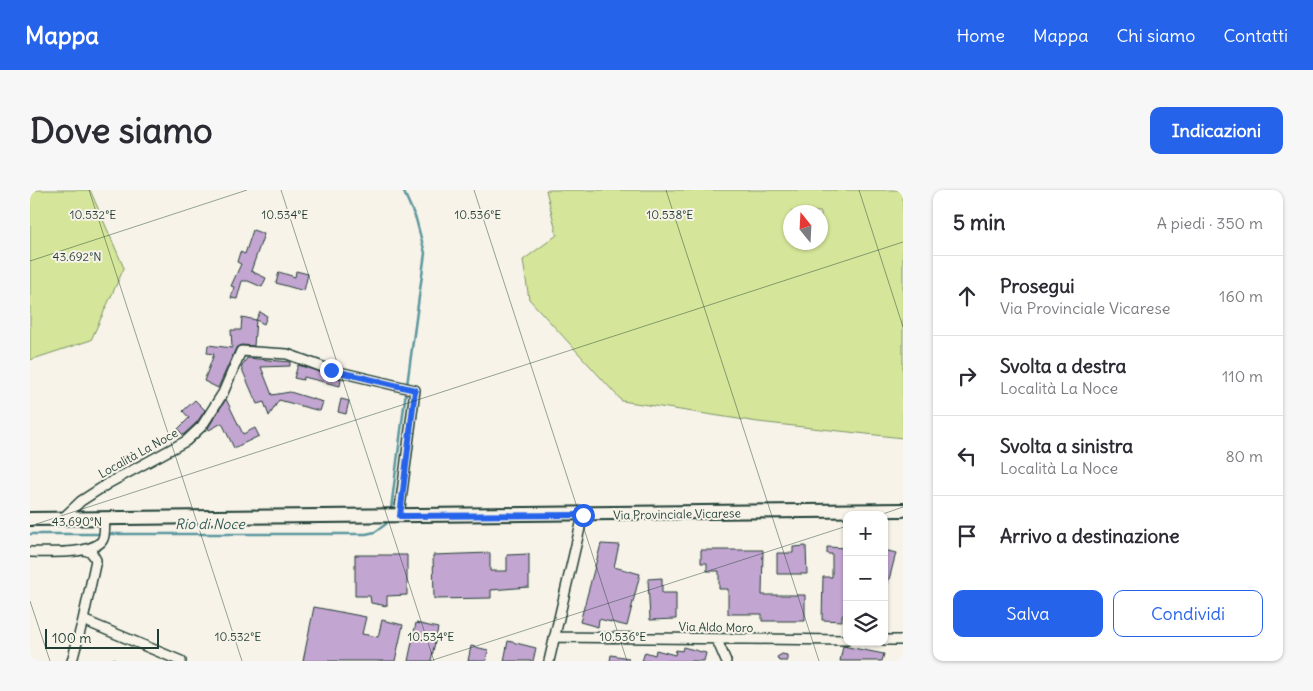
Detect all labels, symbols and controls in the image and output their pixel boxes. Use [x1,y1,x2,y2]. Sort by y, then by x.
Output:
text: Mappa [25,20,99,50]
text: Home [956,24,1005,47]
text: Mappa [1033,24,1088,47]
text: Chi siamo [1116,24,1195,47]
text: Contatti [1223,24,1288,47]
button: Indicazioni [1150,107,1283,154]
text: Dove siamo [30,108,213,152]
north arrow [783,205,828,250]
text: 10.532°E [70,207,116,222]
text: 10.534°E [262,207,308,222]
text: 10.536°E [455,207,501,222]
text: 10.538°E [647,207,693,222]
text: 5 min [953,209,1005,236]
text: A piedi · 350 m [1157,213,1263,233]
text: 43.692°N [53,249,101,264]
text: Prosegui [1000,274,1075,298]
icon: ahead [953,282,981,310]
text: 160 m [1219,286,1263,306]
text: Via Provinciale Vicarese [1000,298,1170,318]
text: Svolta a destra [1000,354,1126,378]
route end [320,359,343,382]
icon: right [953,362,981,390]
text: 110 m [1222,366,1263,386]
text: Località La Noce [1000,378,1118,398]
street label: Località La Noce [96,425,180,481]
text: Svolta a sinistra [1000,434,1133,458]
icon: left [953,442,981,470]
text: 80 m [1225,446,1263,466]
text: Località La Noce [1000,458,1118,478]
route start [572,504,595,527]
street label: Via Provinciale Vicarese [613,505,741,523]
map controls [843,511,888,646]
button: + [843,511,888,556]
text: 43.690°N [52,514,102,529]
water label: Rio di Noce [175,515,246,533]
icon: arrive [953,522,981,550]
text: Arrivo a destinazione [1000,524,1179,548]
button: − [843,556,888,601]
button: Salva [953,590,1103,637]
button: Condividi [1113,590,1263,637]
button: layers [843,601,888,646]
street label: Via Aldo Moro [678,619,754,635]
scale bar [45,626,159,649]
text: 100 m [52,629,92,647]
text: 10.532°E [215,629,261,644]
text: 10.534°E [408,629,454,644]
text: 10.536°E [600,629,646,644]

